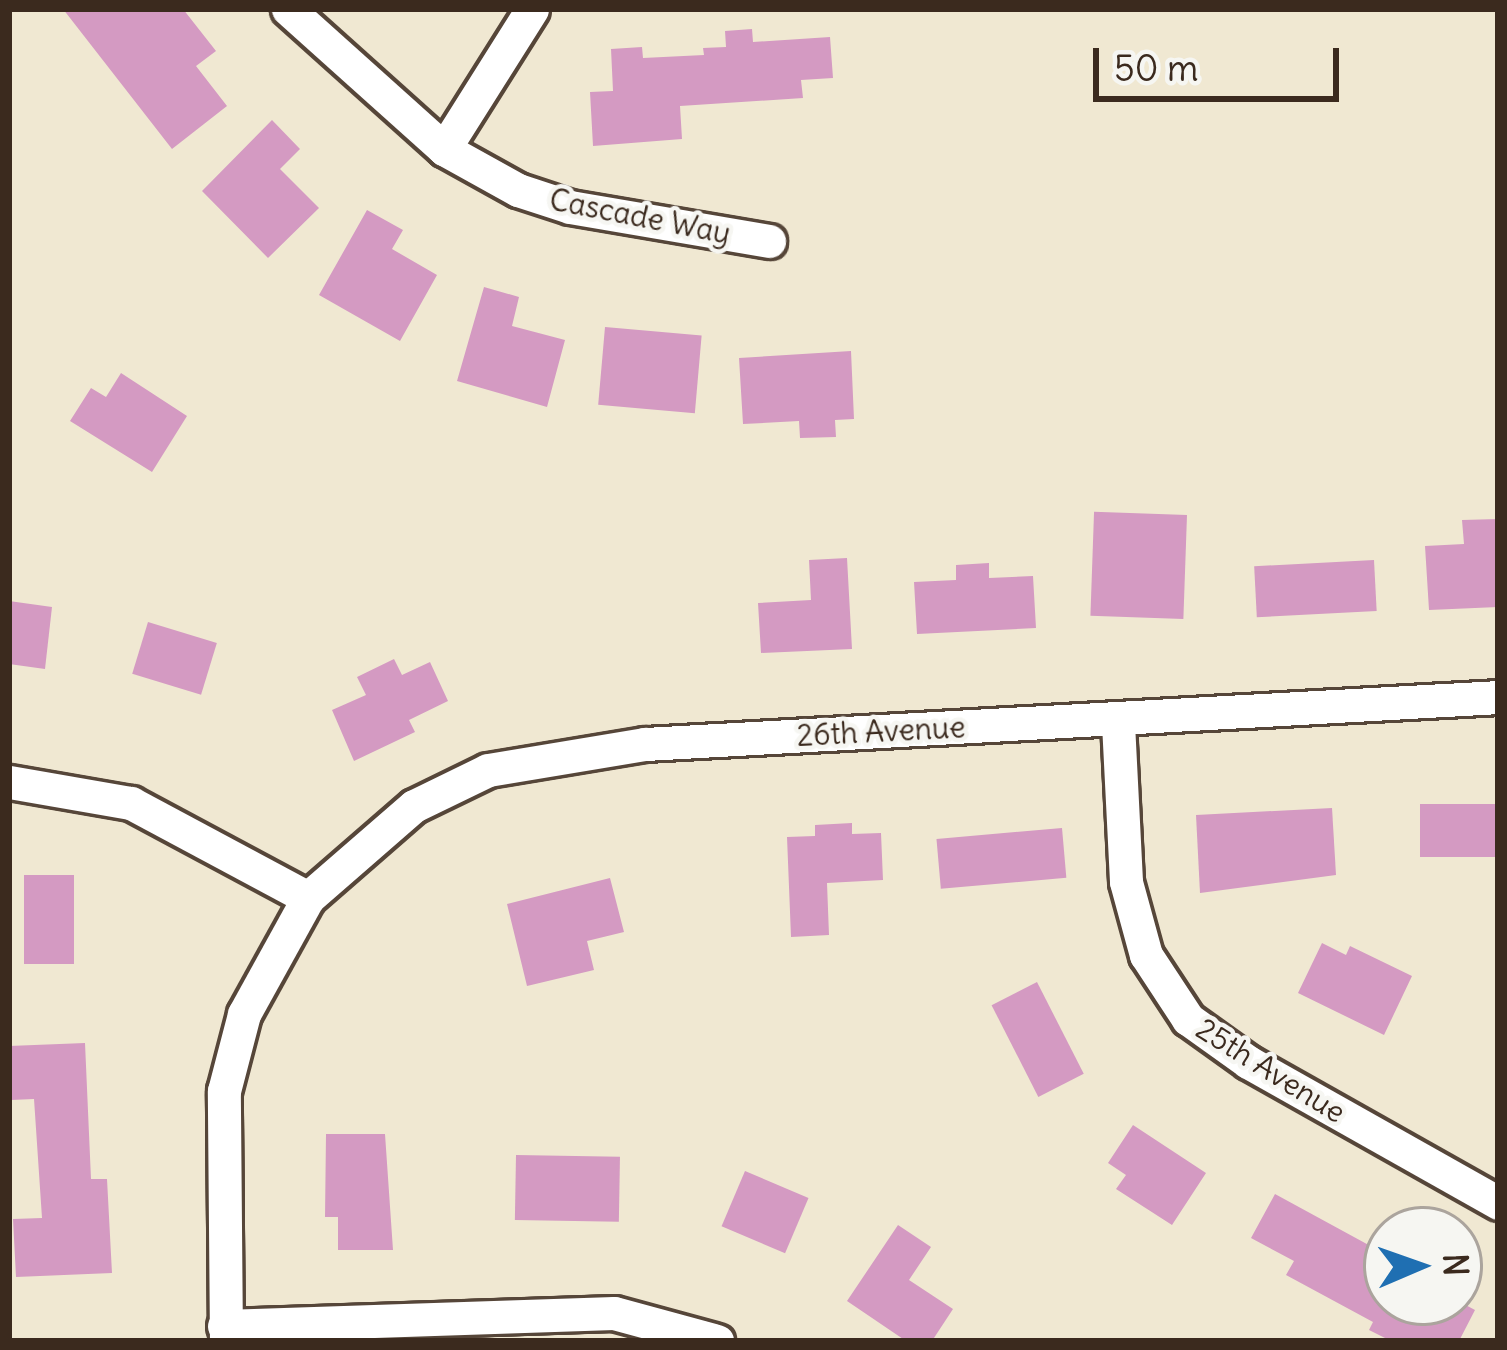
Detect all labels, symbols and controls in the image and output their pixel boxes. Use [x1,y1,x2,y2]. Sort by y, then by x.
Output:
scale bar [1099,24,1345,98]
text: 50 m [1114,46,1199,91]
street label: Cascade Way [547,181,733,251]
street label: 26th Avenue [796,709,966,753]
street label: 25th Avenue [1190,1010,1352,1130]
north arrow [1363,1206,1483,1326]
text: N [1435,1253,1477,1277]

